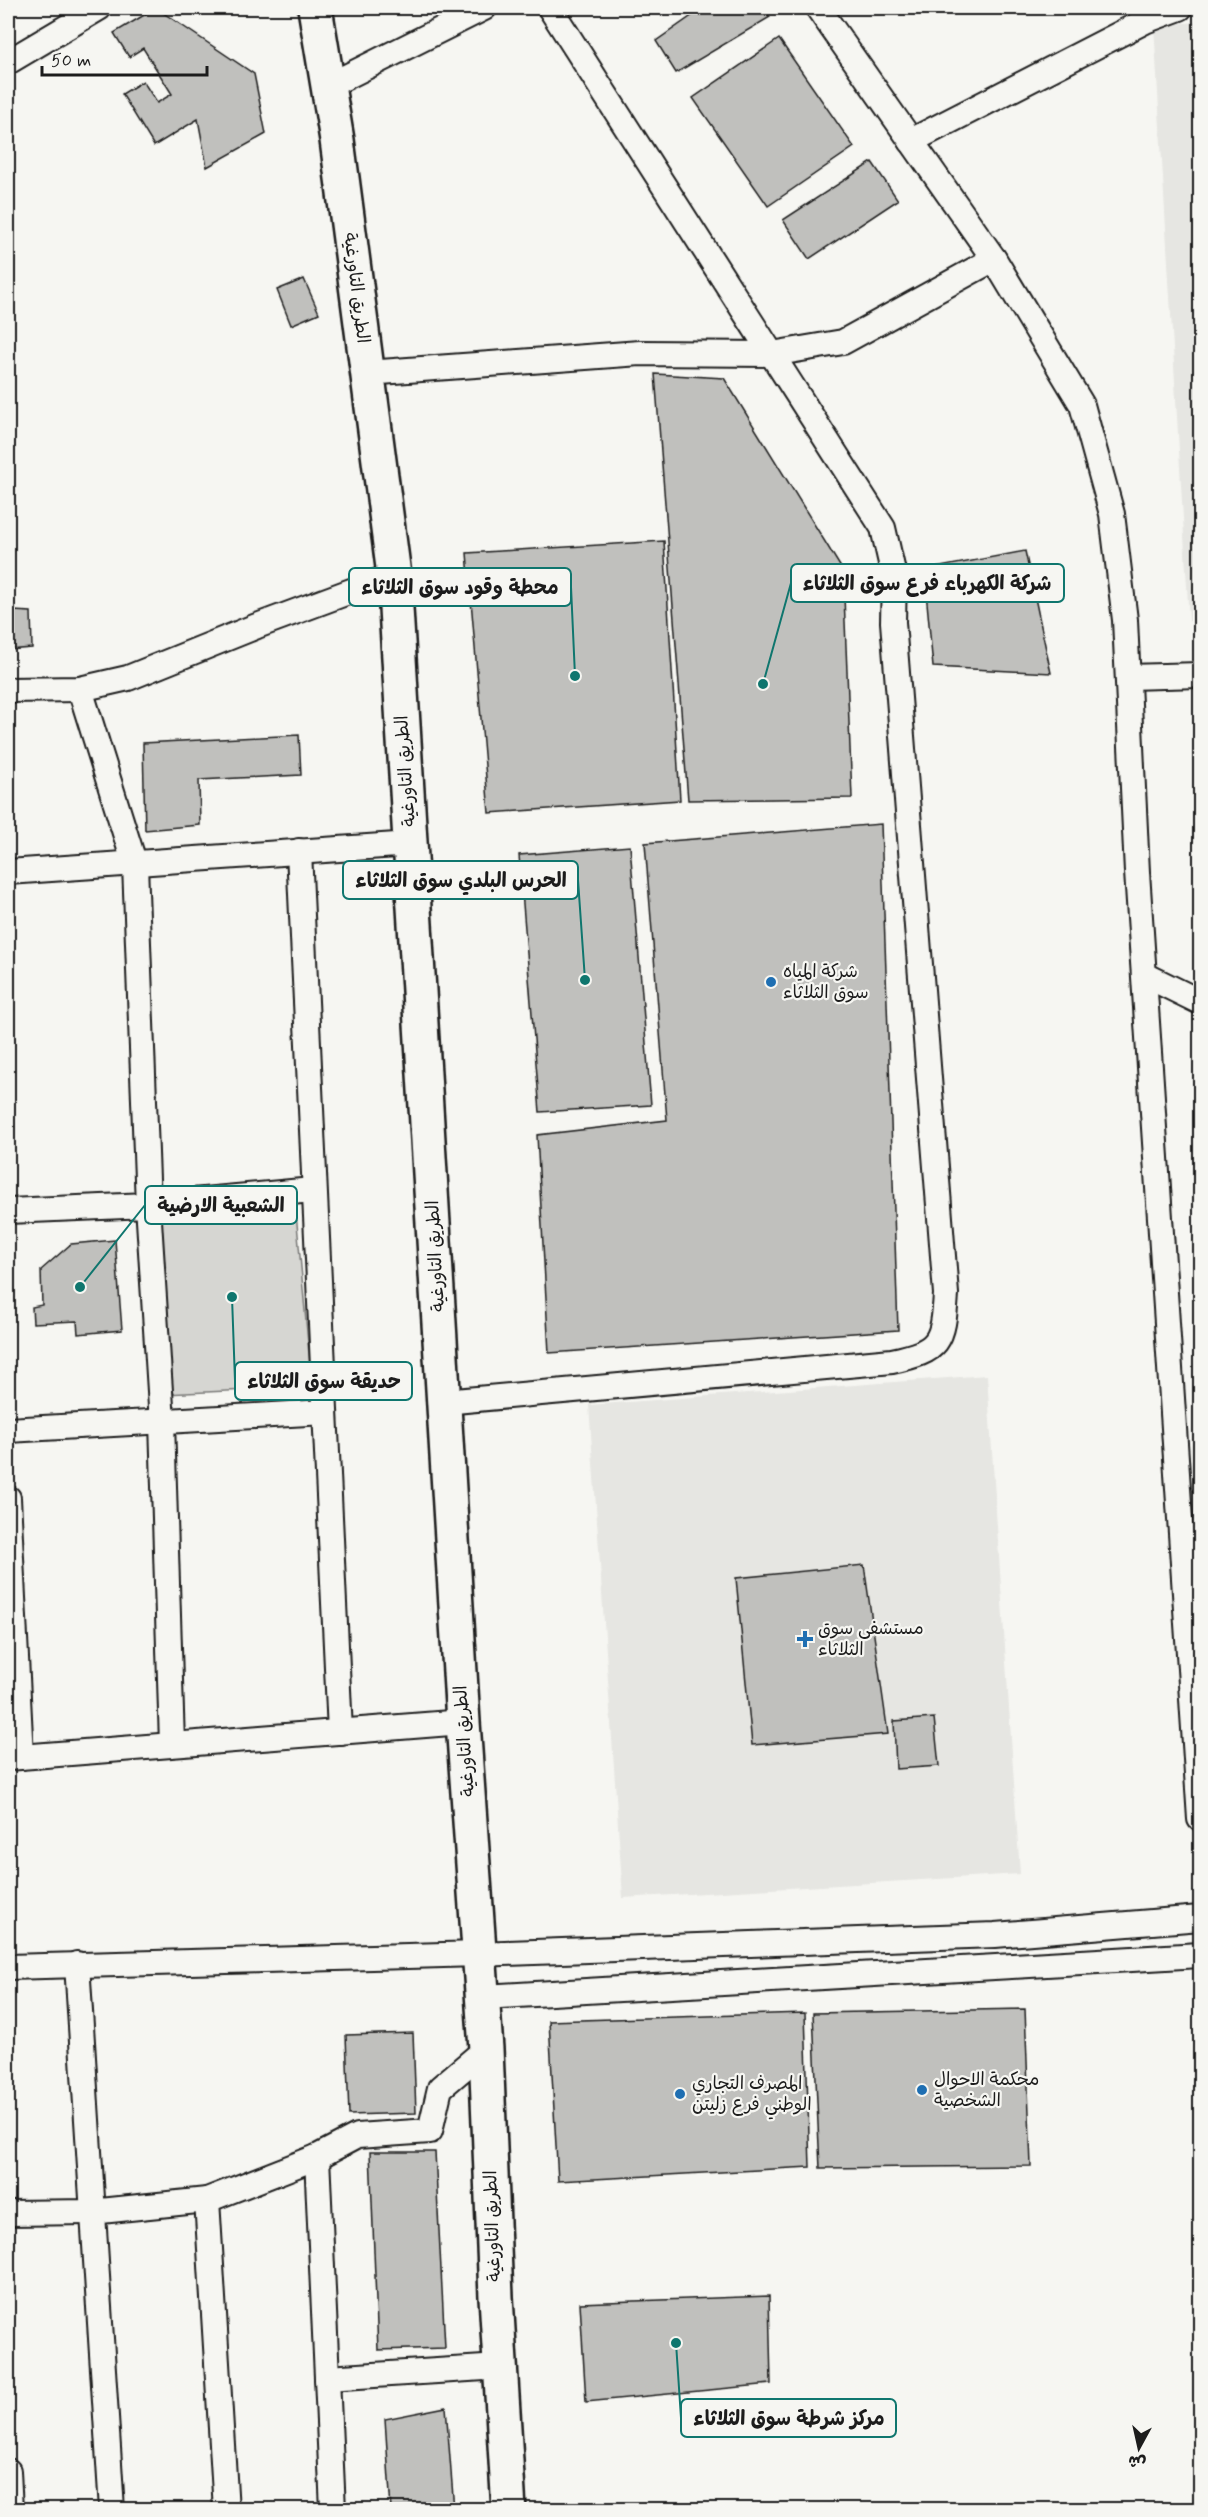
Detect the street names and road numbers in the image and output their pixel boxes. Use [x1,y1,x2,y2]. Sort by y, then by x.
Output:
street label: الطريق التاورغية [337,231,375,345]
street label: الطريق التاورغية [390,714,422,828]
street label: الطريق التاورغية [421,1200,451,1312]
street label: الطريق التاورغية [449,1684,481,1798]
street label: الطريق التاورغية [479,2170,507,2282]

